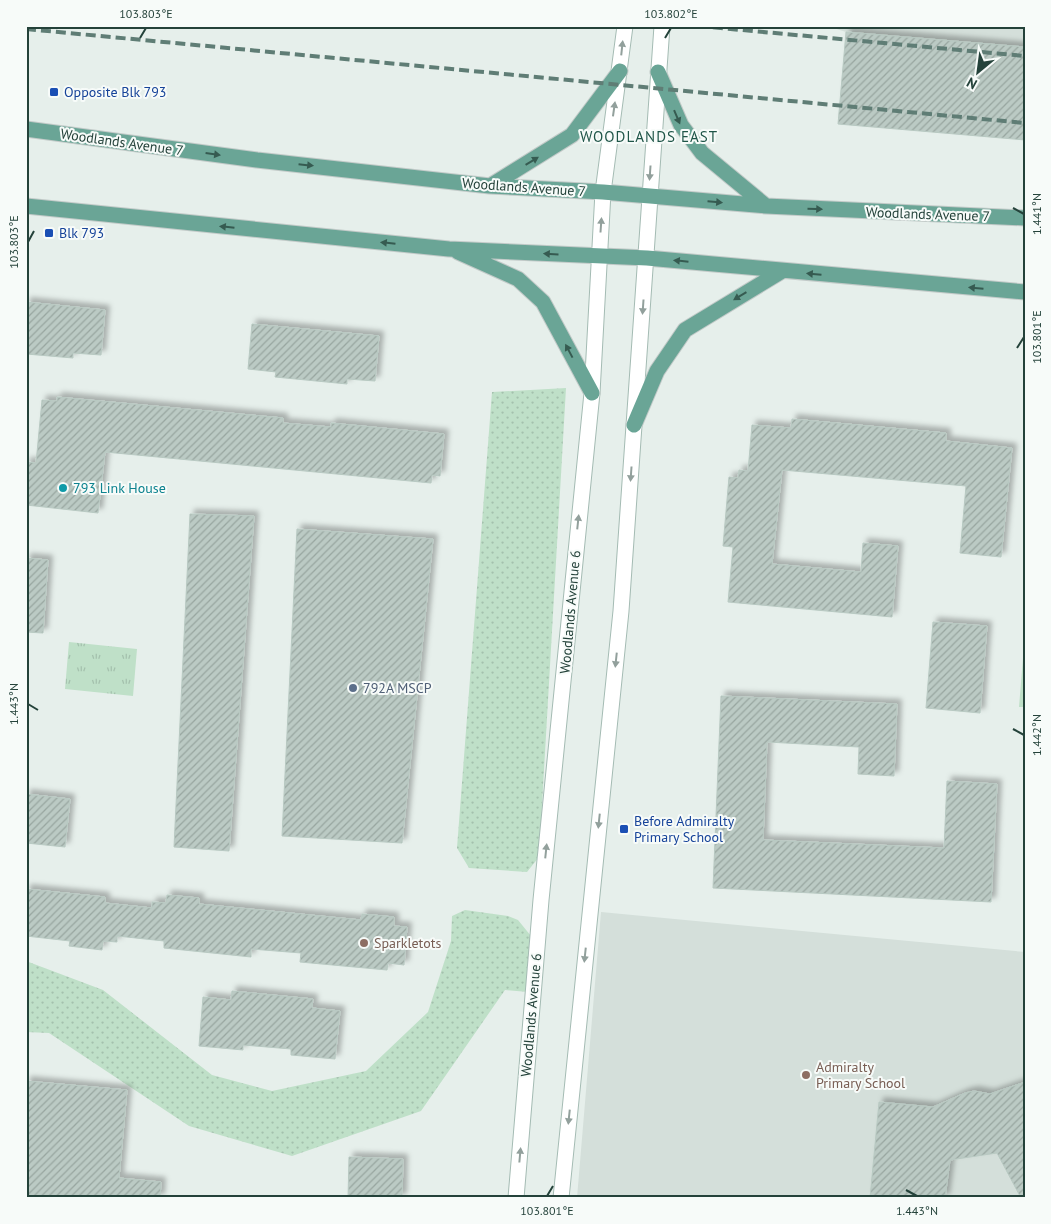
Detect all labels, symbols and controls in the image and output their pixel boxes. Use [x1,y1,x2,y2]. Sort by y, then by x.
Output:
text: 103.803°E [119,6,173,21]
text: 103.802°E [644,6,698,21]
one-way arrow [618,40,626,56]
north arrow [954,48,1004,98]
text: N [963,73,980,93]
place label: Opposite Blk 793 [64,83,167,101]
marker: Opposite Blk 793 [48,86,60,98]
one-way arrow [610,101,618,117]
one-way arrow [674,110,682,124]
street label: Woodlands Avenue 7 [59,124,185,160]
district label: WOODLANDS EAST [580,127,718,146]
one-way arrow [206,150,222,158]
one-way arrow [525,156,538,165]
one-way arrow [298,161,314,169]
one-way arrow [646,165,654,181]
street label: Woodlands Avenue 7 [461,174,587,200]
text: 1.441°N [1029,193,1044,235]
one-way arrow [707,199,723,207]
street label: Woodlands Avenue 7 [866,203,990,225]
one-way arrow [807,205,823,213]
text: 103.803°E [6,215,21,269]
one-way arrow [598,216,606,232]
one-way arrow [218,223,234,231]
place label: Blk 793 [59,224,104,242]
marker: Blk 793 [43,227,55,239]
one-way arrow [380,239,396,247]
one-way arrow [542,250,558,258]
one-way arrow [673,257,689,265]
one-way arrow [806,270,822,278]
one-way arrow [968,284,984,292]
one-way arrow [734,292,747,301]
one-way arrow [639,299,647,315]
text: 103.801°E [1029,310,1044,364]
one-way arrow [565,343,573,358]
one-way arrow [626,466,634,482]
place label: 793 Link House [73,479,166,497]
marker: 793 Link House [57,482,69,494]
one-way arrow [574,514,582,530]
street label: Woodlands Avenue 6 [556,549,584,675]
one-way arrow [612,652,620,668]
place label: 792A MSCP [363,679,432,697]
marker: 792A MSCP [347,682,359,694]
text: 1.443°N [6,683,21,725]
text: 1.442°N [1029,714,1044,756]
place label: Before Admiralty Primary School [634,812,735,846]
one-way arrow [595,813,603,829]
marker: Before Admiralty Primary School [618,823,630,835]
one-way arrow [542,843,550,859]
place label: Sparkletots [374,934,441,952]
marker: Sparkletots [358,937,370,949]
one-way arrow [581,947,589,963]
street label: Woodlands Avenue 6 [517,952,545,1078]
place label: Admiralty Primary School [816,1058,905,1092]
marker: Admiralty Primary School [800,1069,812,1081]
one-way arrow [565,1109,573,1125]
one-way arrow [516,1147,524,1163]
text: 103.801°E [520,1203,574,1218]
text: 1.443°N [896,1203,938,1218]

